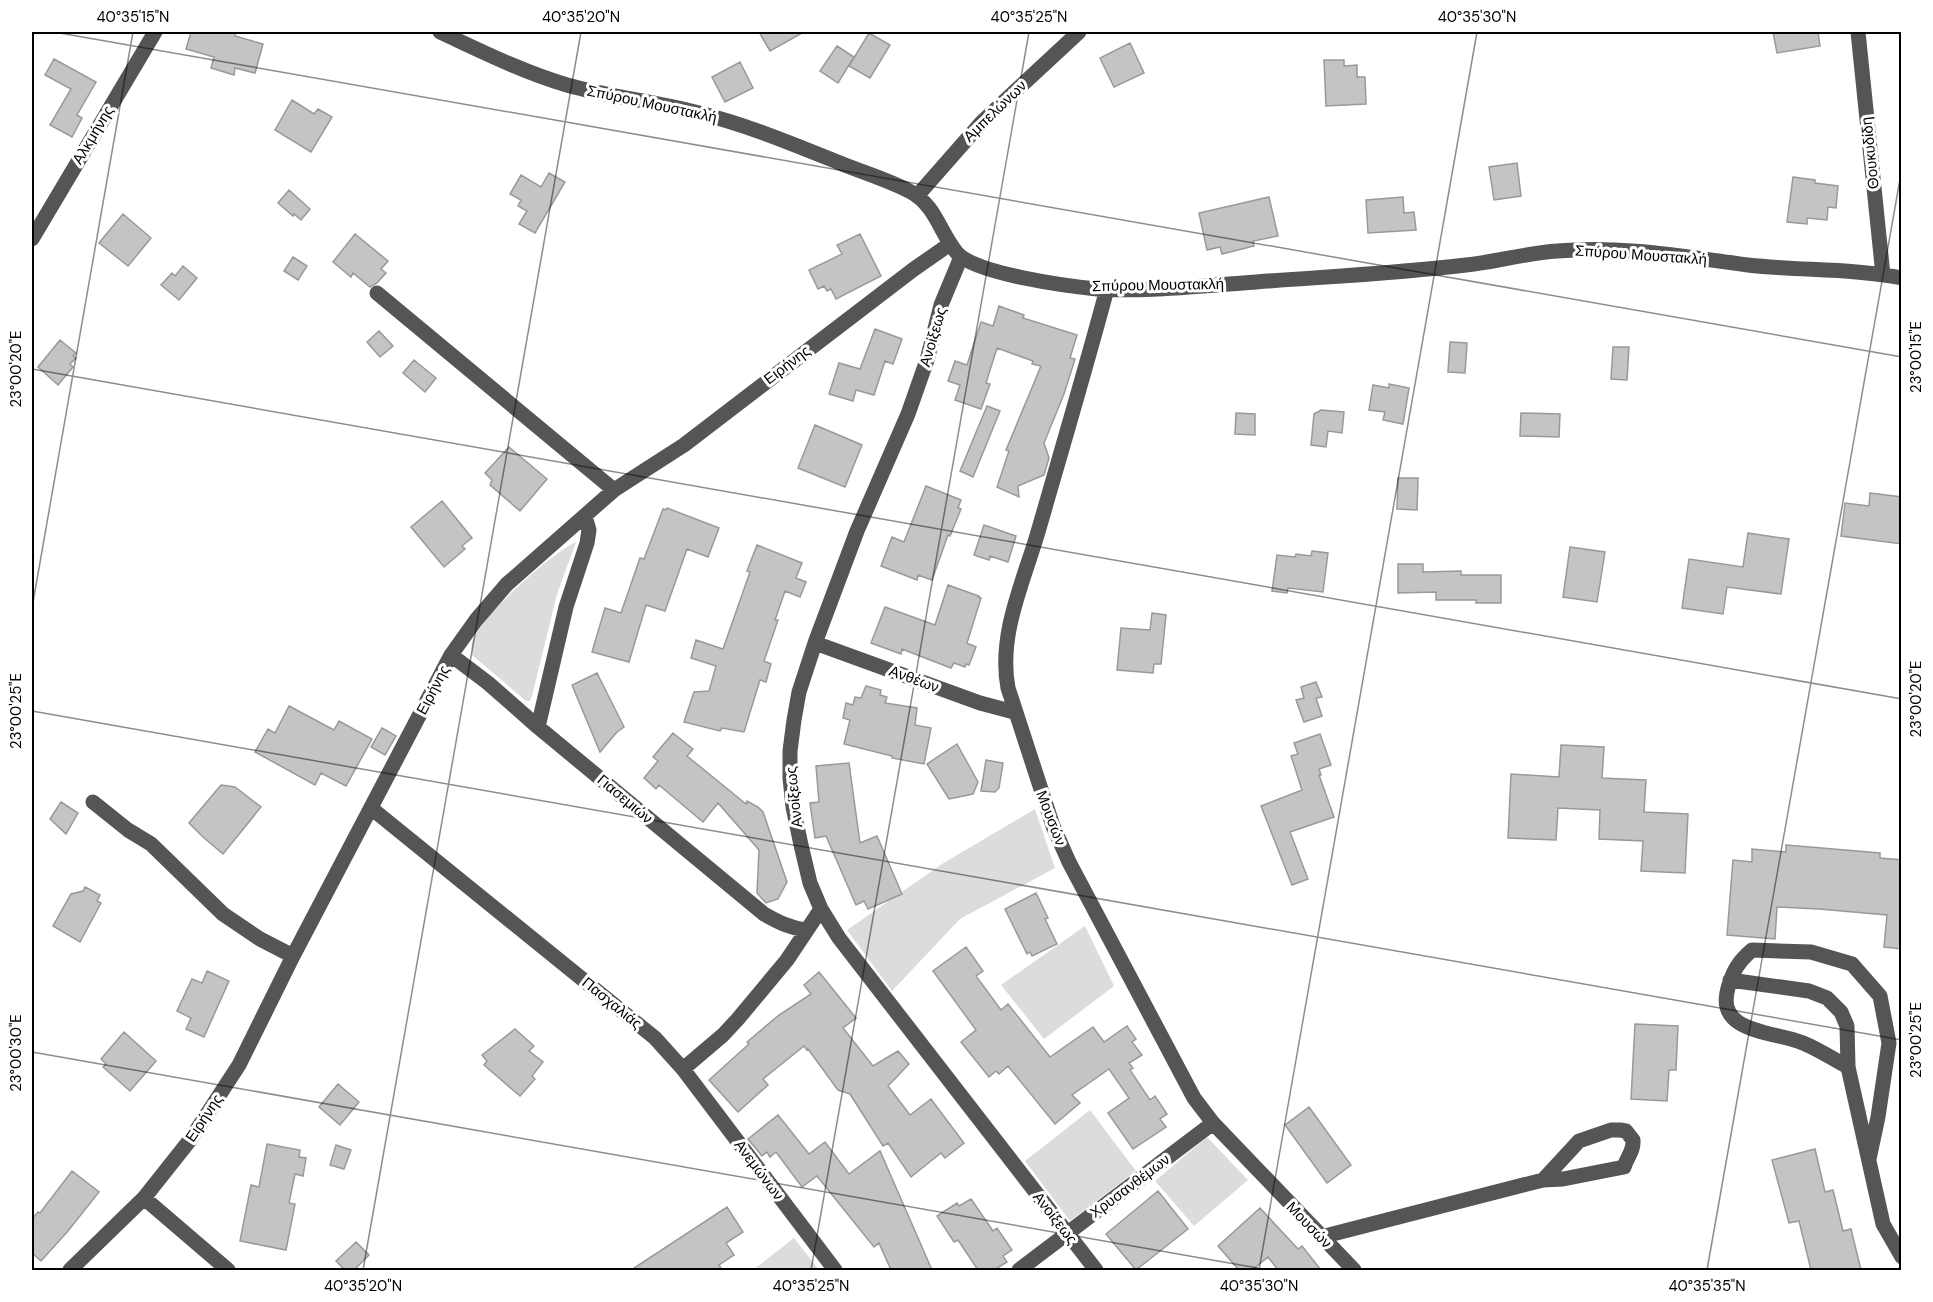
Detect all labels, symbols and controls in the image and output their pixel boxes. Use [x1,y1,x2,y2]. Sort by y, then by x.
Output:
text: 40°35'15"N [97,7,169,27]
text: 40°35'20"N [542,7,620,27]
text: 40°35'25"N [991,7,1067,27]
text: 40°35'30"N [1438,7,1516,27]
street label: Αμπελώνων [959,76,1031,146]
street label: Σπύρου Μουστακλή [585,80,719,128]
street label: Αλκμήνης [68,102,118,168]
street label: Θουκυδίδη [1856,116,1884,190]
street label: Σπύρου Μουστακλή [1574,240,1708,270]
street label: Σπύρου Μουστακλή [1092,274,1224,296]
street label: Ανοίξεως [915,305,951,369]
text: 23°00'15"E [1906,321,1926,393]
text: 23°00'20"E [6,330,26,408]
street label: Ειρήνης [760,341,814,389]
text: 23°00'20"E [1906,660,1926,738]
street label: Ανθέων [886,661,942,697]
street label: Ειρήνης [412,662,454,718]
text: 23°00'25"E [6,673,26,749]
street label: Ανοίξεως [781,765,807,829]
street label: Γιασεμιών [593,770,657,828]
street label: Μουσών [1031,788,1071,848]
street label: Πασχαλιάς [578,973,646,1033]
text: 23°00'25"E [1906,1002,1926,1078]
text: 23°00'30"E [6,1014,26,1092]
street label: Ειρήνης [181,1090,227,1146]
street label: Ανεμώνων [730,1136,788,1204]
street label: Χρυσανθέμων [1086,1149,1174,1223]
street label: Ανοίξεως [1028,1188,1082,1248]
street label: Μουσών [1282,1197,1336,1253]
text: 40°35'20"N [324,1276,402,1296]
text: 40°35'25"N [773,1276,849,1296]
text: 40°35'30"N [1220,1276,1298,1296]
text: 40°35'35"N [1668,1276,1746,1296]

